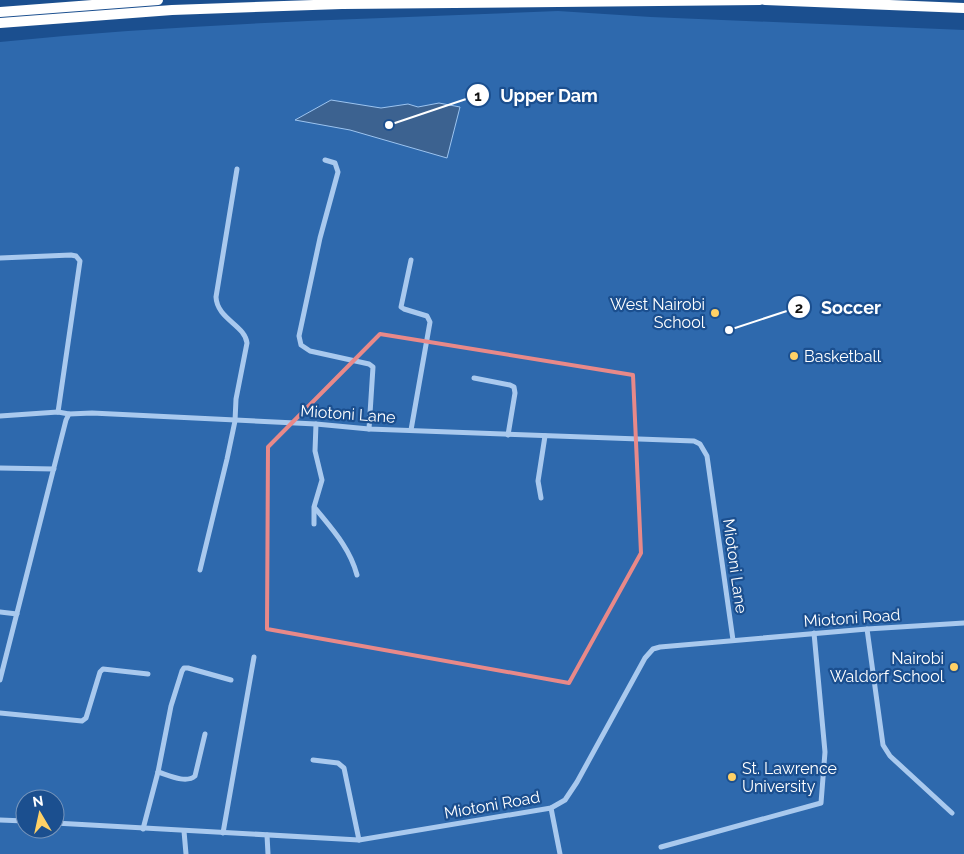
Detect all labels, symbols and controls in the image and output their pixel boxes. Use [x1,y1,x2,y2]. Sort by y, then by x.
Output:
callout: Upper Dam [465,79,608,112]
text: Upper Dam [500,85,598,106]
text: 1 [474,87,482,105]
callout: Soccer [787,291,891,324]
place label: West Nairobi School [610,295,706,332]
text: Soccer [821,297,881,318]
text: 2 [795,299,803,317]
marker: West Nairobi School [709,307,721,319]
place label: Basketball [804,347,882,366]
marker: Basketball [788,350,800,362]
street label: Miotoni Lane [300,401,396,427]
street label: Miotoni Lane [719,517,751,615]
street label: Miotoni Road [803,605,901,631]
place label: Nairobi Waldorf School [830,649,945,686]
marker: Nairobi Waldorf School [948,661,960,673]
place label: St. Lawrence University [742,759,837,796]
marker: St. Lawrence University [726,771,738,783]
street label: Miotoni Road [443,787,541,823]
north arrow [15,789,65,839]
text: N [31,792,44,810]

